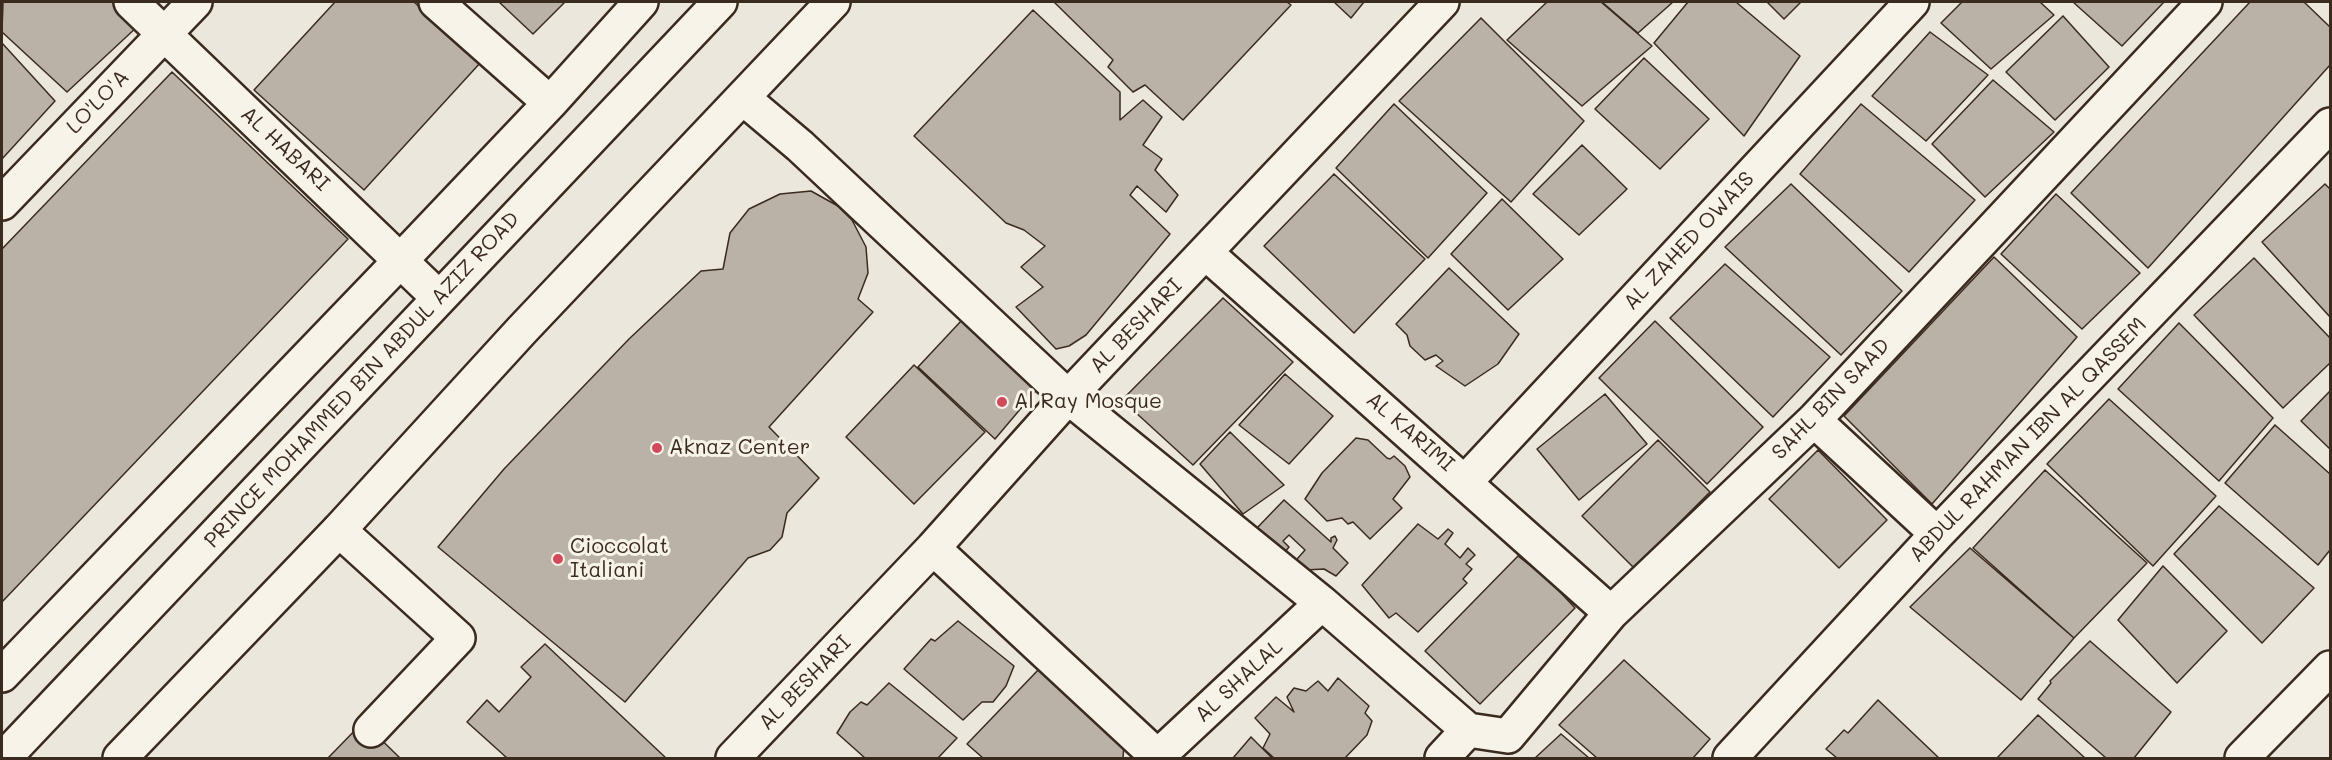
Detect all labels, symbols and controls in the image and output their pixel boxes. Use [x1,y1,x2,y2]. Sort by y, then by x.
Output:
street label: LO'LO'A [61,65,135,139]
street label: AL HABARI [235,102,335,196]
street label: AL ZAHED OWAIS [1618,167,1760,315]
street label: PRINCE MOHAMMED BIN ABDUL AZIZ ROAD [199,207,525,553]
street label: AL BESHARI [1085,274,1187,378]
street label: ABDUL RAHMAN IBN AL QASSEM [1904,312,2152,568]
street label: SAHL BIN SAAD [1767,333,1895,465]
street label: AL KARIMI [1361,387,1459,477]
place label: Al Ray Mosque [1014,389,1162,415]
marker: Al Ray Mosque [995,395,1009,409]
place label: Aknaz Center [669,435,810,461]
marker: Aknaz Center [650,441,664,455]
place label: Cioccolat Italiani [570,534,669,584]
marker: Cioccolat Italiani [551,552,565,566]
street label: AL BESHARI [754,631,856,735]
street label: AL SHALAL [1190,634,1288,728]

